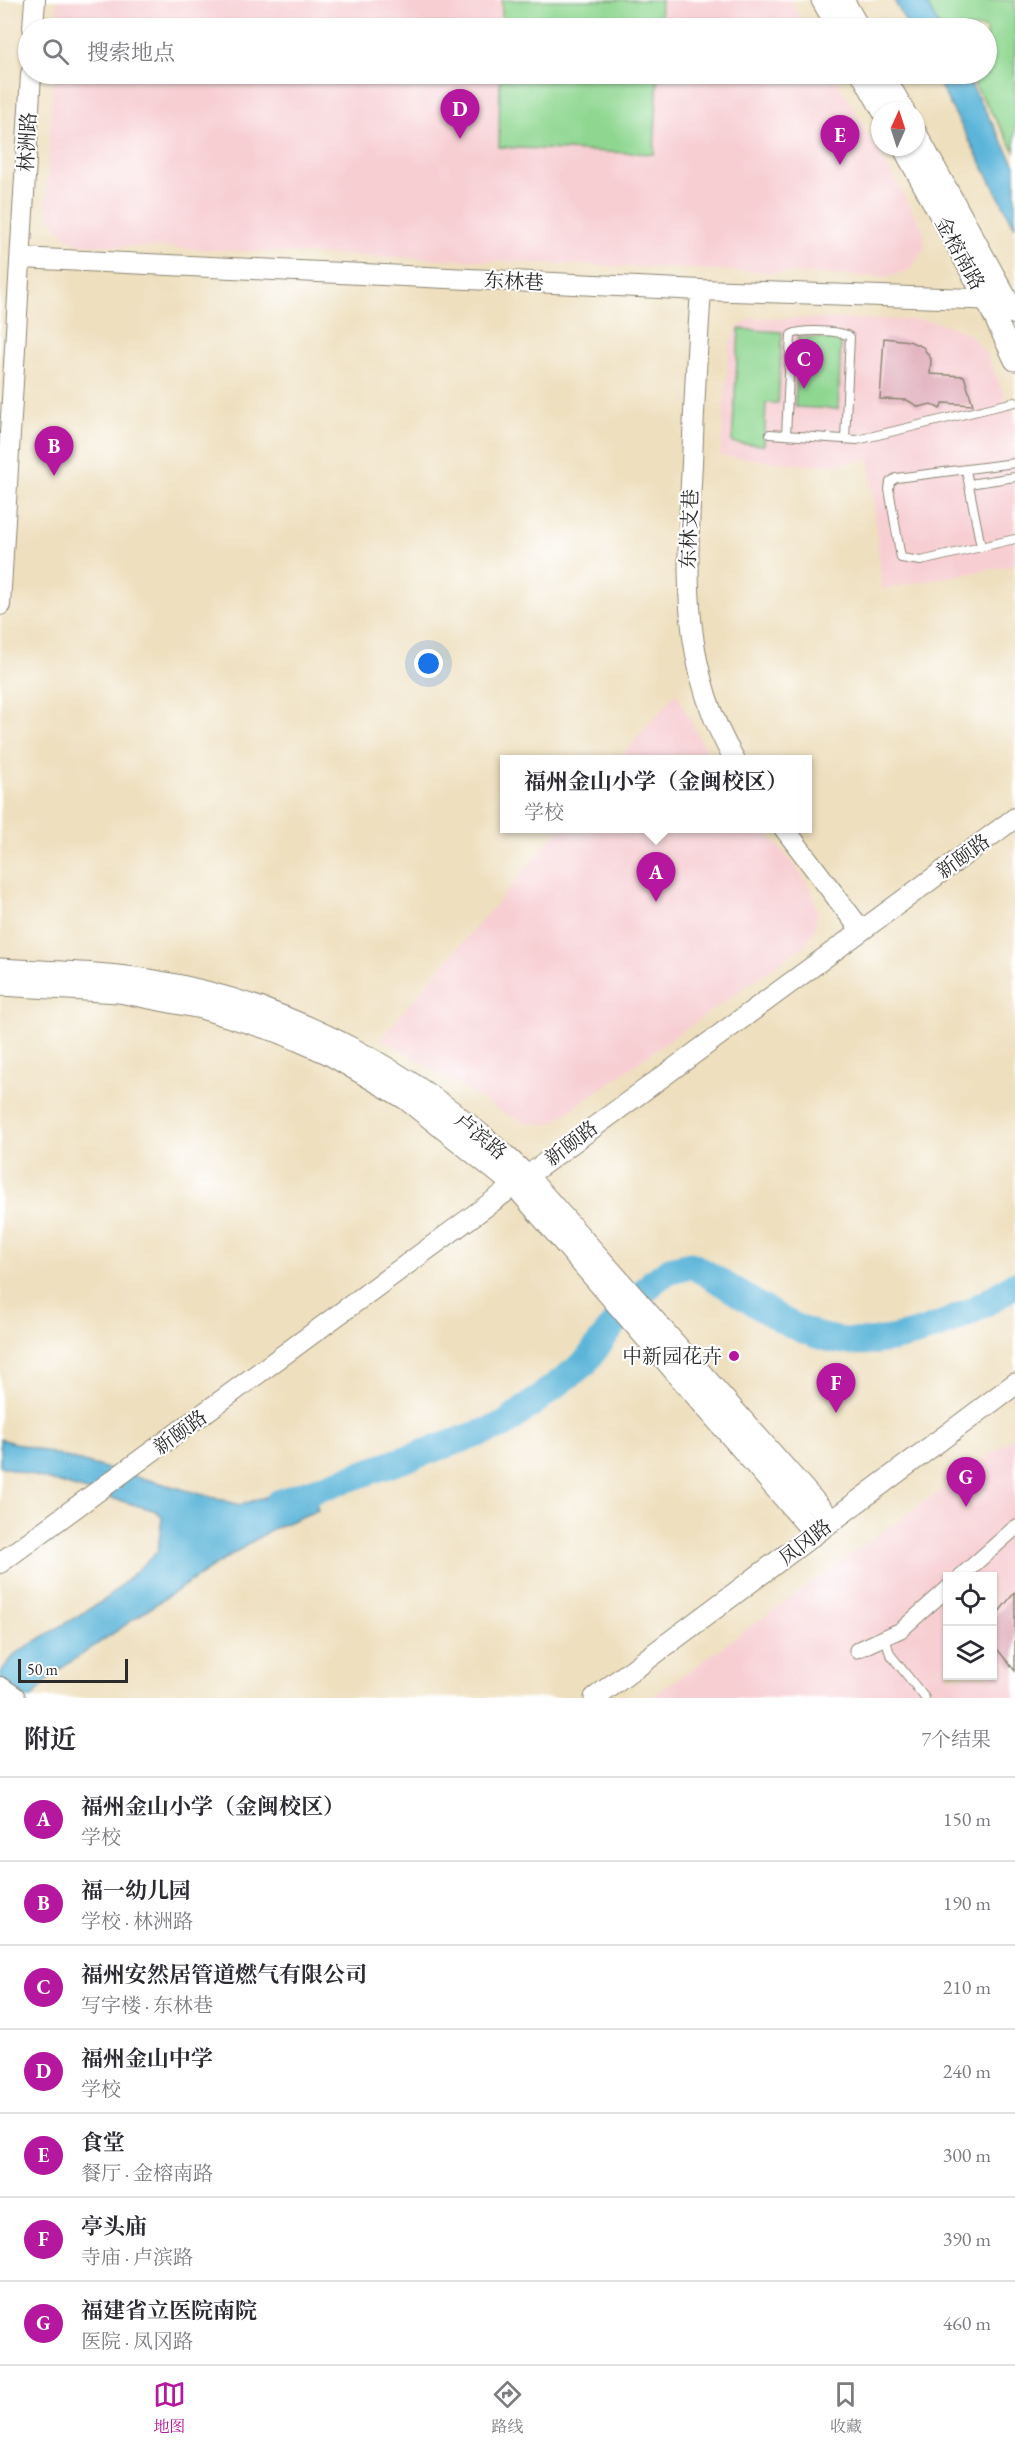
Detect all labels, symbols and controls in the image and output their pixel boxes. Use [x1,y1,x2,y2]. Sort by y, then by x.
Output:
search box [18,18,997,84]
icon: search [39,35,72,68]
text: 搜索地点 [87,38,175,67]
pin: D [440,90,480,139]
north arrow [871,102,925,156]
street label: 林洲路 [12,111,42,173]
pin: E [820,116,860,165]
street label: 金榕南路 [929,212,991,294]
street label: 东林巷 [483,266,545,296]
pin: C [784,340,824,389]
pin: B [34,426,74,476]
street label: 东林支巷 [675,489,703,569]
your location [414,649,443,678]
popup [500,755,812,833]
text: 福州金山小学（金闽校区） [524,767,788,796]
text: 学校 [524,799,564,825]
street label: 新颐路 [931,828,995,884]
pin: A [636,852,676,902]
street label: 卢滨路 [450,1107,512,1165]
street label: 新颐路 [539,1115,603,1171]
place label: 中新园花卉 [622,1343,722,1369]
marker: 中新园花卉 [727,1349,741,1363]
pin: F [816,1364,856,1413]
street label: 新颐路 [148,1404,212,1460]
pin: G [946,1458,986,1507]
street label: 凤冈路 [773,1513,837,1571]
map controls [943,1572,997,1680]
button: locate [943,1572,997,1626]
button: layers [943,1626,997,1680]
scale bar [18,1656,128,1684]
text: 50 m [27,1659,58,1680]
text: 附近 [24,1722,76,1756]
text: 7个结果 [921,1726,991,1752]
text: 福州金山小学（金闽校区） [81,1792,345,1821]
text: A [36,1806,51,1832]
text: 150 m [943,1806,991,1832]
text: 学校 [81,1824,121,1850]
text: 福一幼儿园 [81,1876,191,1905]
text: B [37,1890,50,1916]
text: 190 m [943,1890,991,1916]
text: 学校 · 林洲路 [81,1908,193,1934]
text: 福州安然居管道燃气有限公司 [81,1960,367,1989]
text: C [36,1974,51,2000]
text: 210 m [943,1974,991,2000]
text: 写字楼 · 东林巷 [81,1992,213,2018]
text: 福州金山中学 [81,2044,213,2073]
text: D [36,2058,51,2084]
text: 240 m [943,2058,991,2084]
text: 学校 [81,2076,121,2102]
text: 食堂 [81,2128,125,2157]
text: E [38,2142,49,2168]
text: 300 m [943,2142,991,2168]
text: 餐厅 · 金榕南路 [81,2160,213,2186]
text: 亭头庙 [81,2212,147,2241]
text: F [38,2226,49,2252]
text: 390 m [943,2226,991,2252]
text: 寺庙 · 卢滨路 [81,2244,193,2270]
text: 福建省立医院南院 [81,2296,257,2325]
text: G [36,2310,51,2336]
text: 460 m [943,2310,991,2336]
text: 医院 · 凤冈路 [81,2328,193,2354]
tab: 地图 [153,2378,186,2437]
tab: 路线 [491,2378,524,2437]
tab: 收藏 [829,2378,862,2437]

